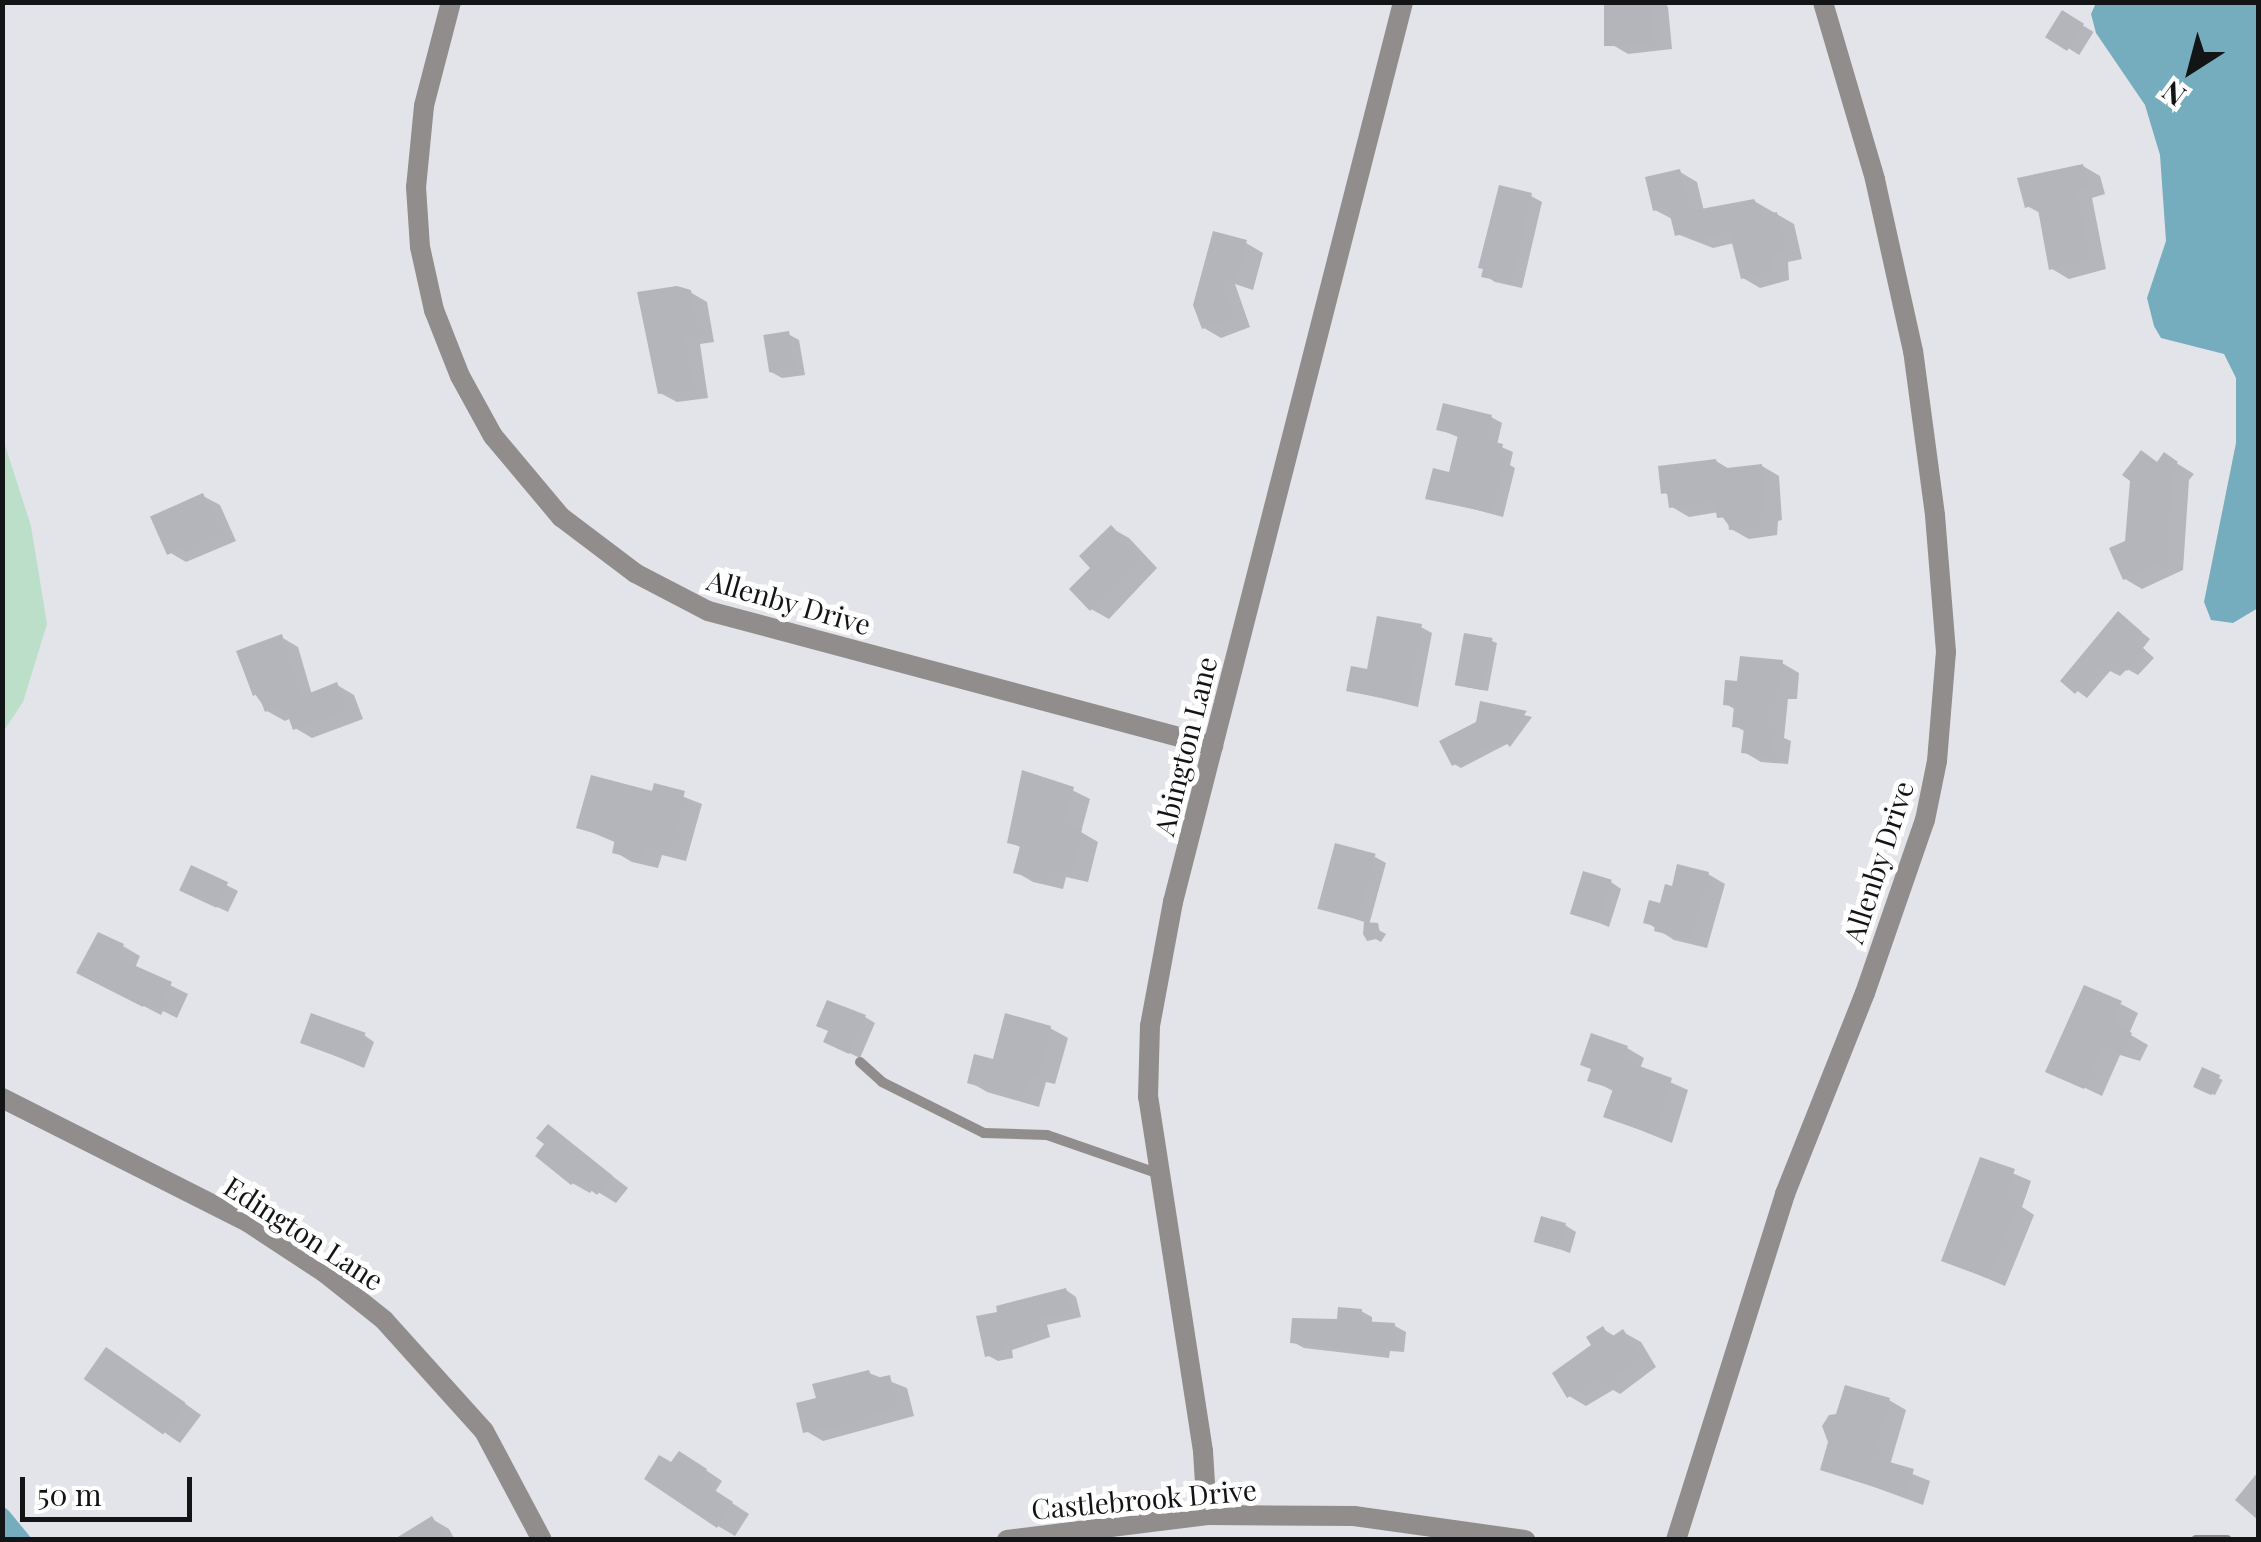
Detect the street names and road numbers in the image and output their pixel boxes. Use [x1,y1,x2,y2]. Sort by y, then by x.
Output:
street label: Allenby Drive [703,563,875,641]
street label: Abington Lane [1147,653,1223,839]
street label: Allenby Drive [1836,776,1920,948]
street label: Edington Lane [218,1169,390,1297]
street label: Castlebrook Drive [1030,1472,1258,1526]

